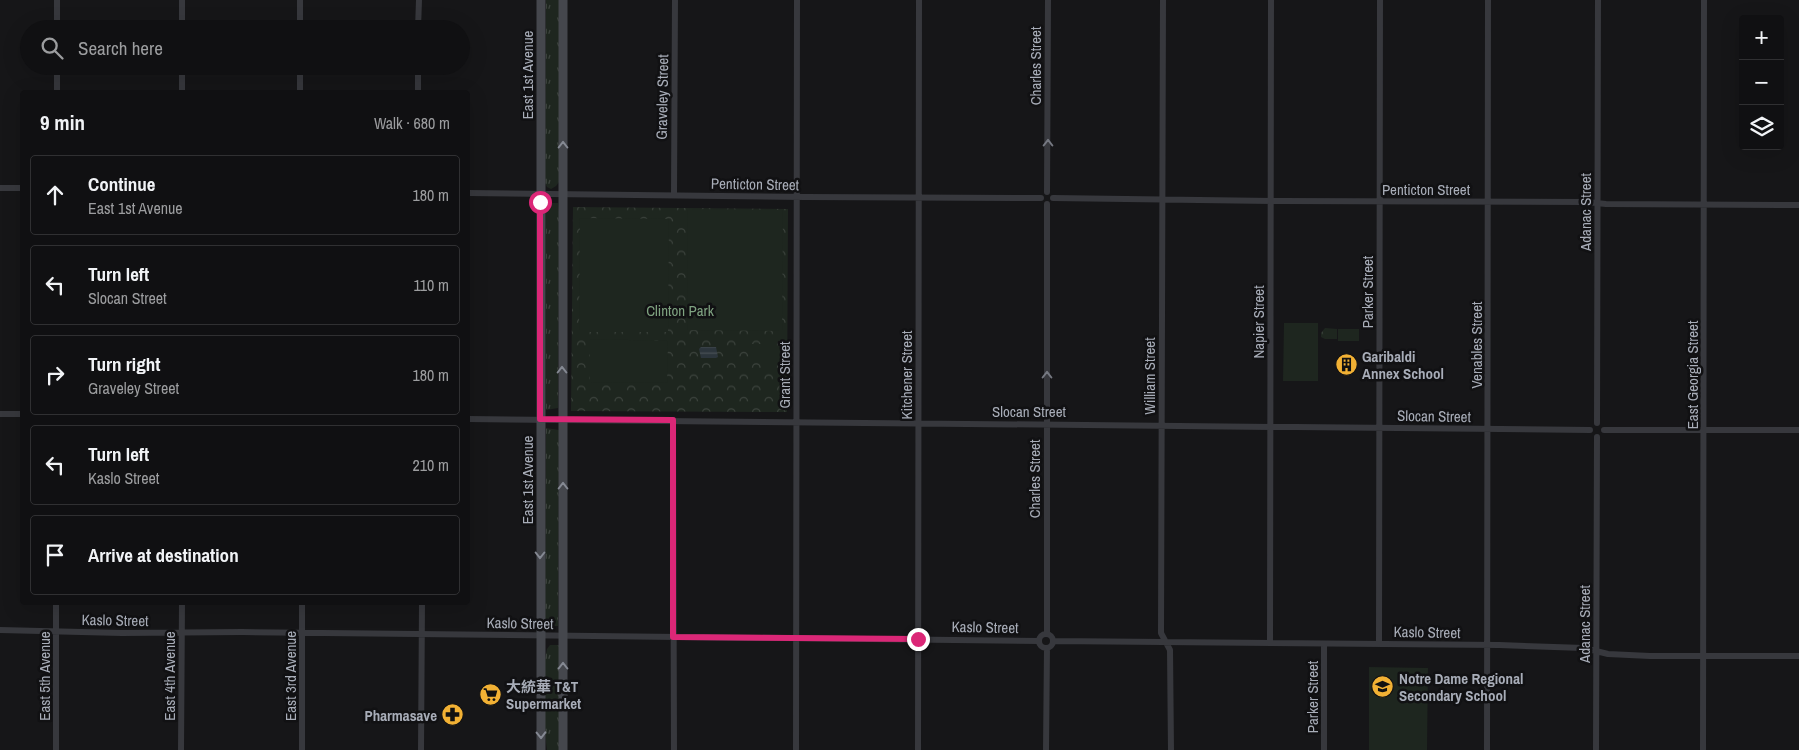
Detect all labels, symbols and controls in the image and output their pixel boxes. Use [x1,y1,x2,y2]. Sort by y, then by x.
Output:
map controls [1739,15,1784,150]
button: + [1739,15,1784,60]
search box [20,20,470,75]
street label: Charles Street [1025,26,1046,105]
street label: East 1st Avenue [517,30,538,119]
icon: search [38,34,66,62]
text: Search here [78,35,163,61]
street label: Graveley Street [651,54,673,140]
button: − [1739,60,1784,105]
button: layers [1739,105,1784,150]
text: 9 min [40,108,85,137]
text: Walk · 680 m [374,112,450,134]
one-way arrow [1042,139,1053,147]
one-way arrow [558,141,568,148]
text: Continue [88,171,156,197]
street label: Adanac Street [1575,172,1596,252]
street label: Penticton Street [711,173,800,195]
street label: Penticton Street [1382,179,1471,200]
icon: ahead [41,181,69,209]
text: 180 m [413,184,449,206]
route start [529,191,552,214]
text: East 1st Avenue [88,197,183,219]
street label: Parker Street [1357,255,1378,328]
text: Turn left [88,261,149,287]
icon: left [41,271,69,299]
text: 110 m [413,274,449,296]
street label: Napier Street [1248,285,1269,359]
text: Slocan Street [88,287,167,309]
park label: Clinton Park [646,300,715,321]
street label: Venables Street [1466,301,1487,388]
street label: East Georgia Street [1682,320,1703,429]
street label: Kitchener Street [896,330,917,419]
street label: William Street [1139,337,1160,415]
street label: Grant Street [774,341,795,409]
place label: Garibaldi Annex School [1362,346,1444,384]
text: Turn right [88,351,160,377]
building icon: Garibaldi Annex School [1334,353,1358,377]
icon: right [41,361,69,389]
text: 180 m [413,364,449,386]
one-way arrow [557,366,567,374]
one-way arrow [1042,371,1052,379]
text: Graveley Street [88,377,179,399]
street label: Slocan Street [992,401,1066,422]
street label: Slocan Street [1397,405,1472,427]
street label: East 1st Avenue [517,435,538,524]
street label: Charles Street [1024,439,1045,518]
text: Turn left [88,441,149,467]
icon: left [41,451,69,479]
text: 210 m [413,454,449,476]
text: Kaslo Street [88,467,159,489]
one-way arrow [558,482,568,490]
icon: arrive [41,541,69,569]
text: Arrive at destination [88,542,239,568]
one-way arrow [535,552,545,559]
street label: Adanac Street [1574,584,1595,664]
street label: Kaslo Street [81,609,149,631]
street label: Kaslo Street [486,612,554,634]
street label: Kaslo Street [951,616,1019,638]
street label: Kaslo Street [1393,621,1461,643]
route end [907,628,930,651]
street label: East 5th Avenue [34,631,55,721]
street label: East 4th Avenue [159,631,180,721]
street label: East 3rd Avenue [280,631,301,721]
street label: Parker Street [1302,660,1323,733]
one-way arrow [558,662,568,670]
place label: Notre Dame Regional Secondary School [1399,668,1523,706]
school or university icon: Notre Dame Regional Secondary School [1371,675,1395,699]
place label: 大統華 T&T Supermarket [506,676,581,714]
supermarket icon: 大統華 T&T Supermarket [478,683,502,707]
pharmacy icon: Pharmasave [441,703,465,727]
place label: Pharmasave [365,705,437,726]
one-way arrow [536,732,546,739]

